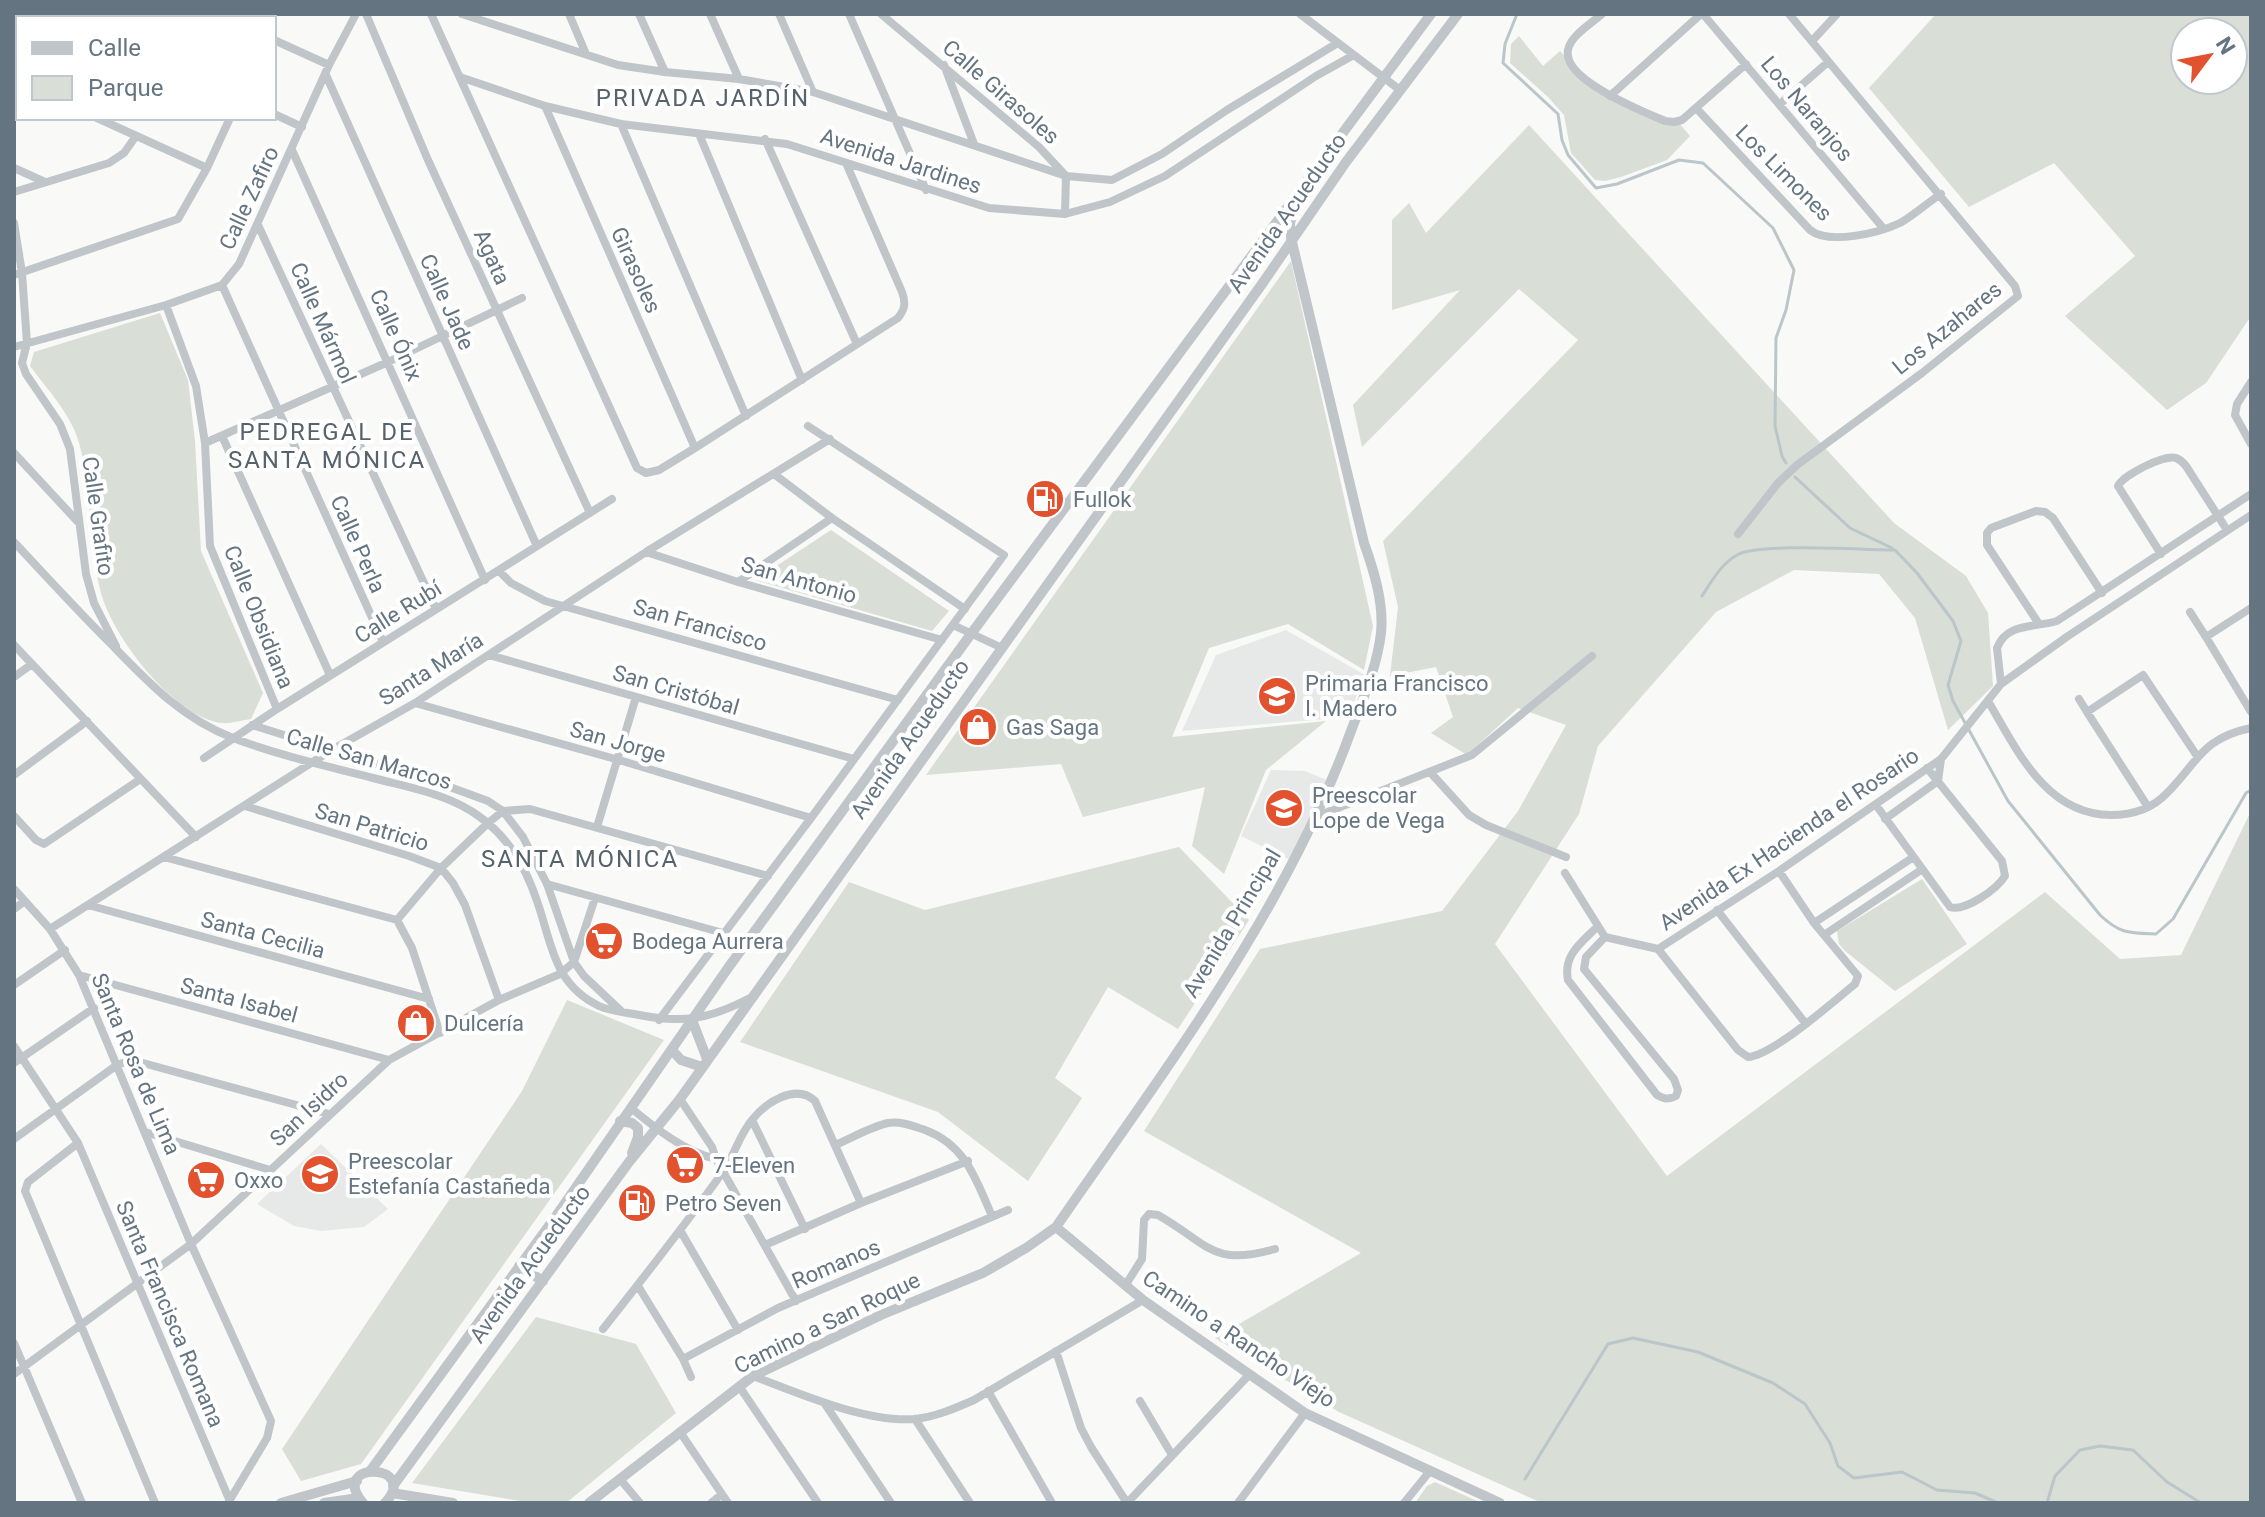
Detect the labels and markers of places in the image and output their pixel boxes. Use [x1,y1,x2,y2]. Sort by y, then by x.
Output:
fuel station icon: Fullok [1024,478,1066,520]
place label: Fullok [1073,487,1132,512]
place label: Primaria Francisco I. Madero [1305,671,1488,721]
school or university icon: Primaria Francisco I. Madero [1256,675,1298,717]
shop icon: Gas Saga [957,706,999,748]
place label: Gas Saga [1006,715,1099,740]
place label: Preescolar Lope de Vega [1312,783,1445,833]
school or university icon: Preescolar Lope de Vega [1263,787,1305,829]
supermarket icon: Bodega Aurrera [583,920,625,962]
place label: Bodega Aurrera [632,929,784,954]
shop icon: Dulcería [395,1002,437,1044]
place label: Dulcería [444,1011,524,1036]
supermarket icon: 7-Eleven [664,1144,706,1186]
place label: Preescolar Estefanía Castañeda [348,1149,550,1199]
school or university icon: Preescolar Estefanía Castañeda [299,1153,341,1195]
place label: 7-Eleven [713,1153,795,1178]
supermarket icon: Oxxo [185,1159,227,1201]
place label: Oxxo [234,1168,283,1193]
fuel station icon: Petro Seven [616,1182,658,1224]
place label: Petro Seven [665,1191,782,1216]

